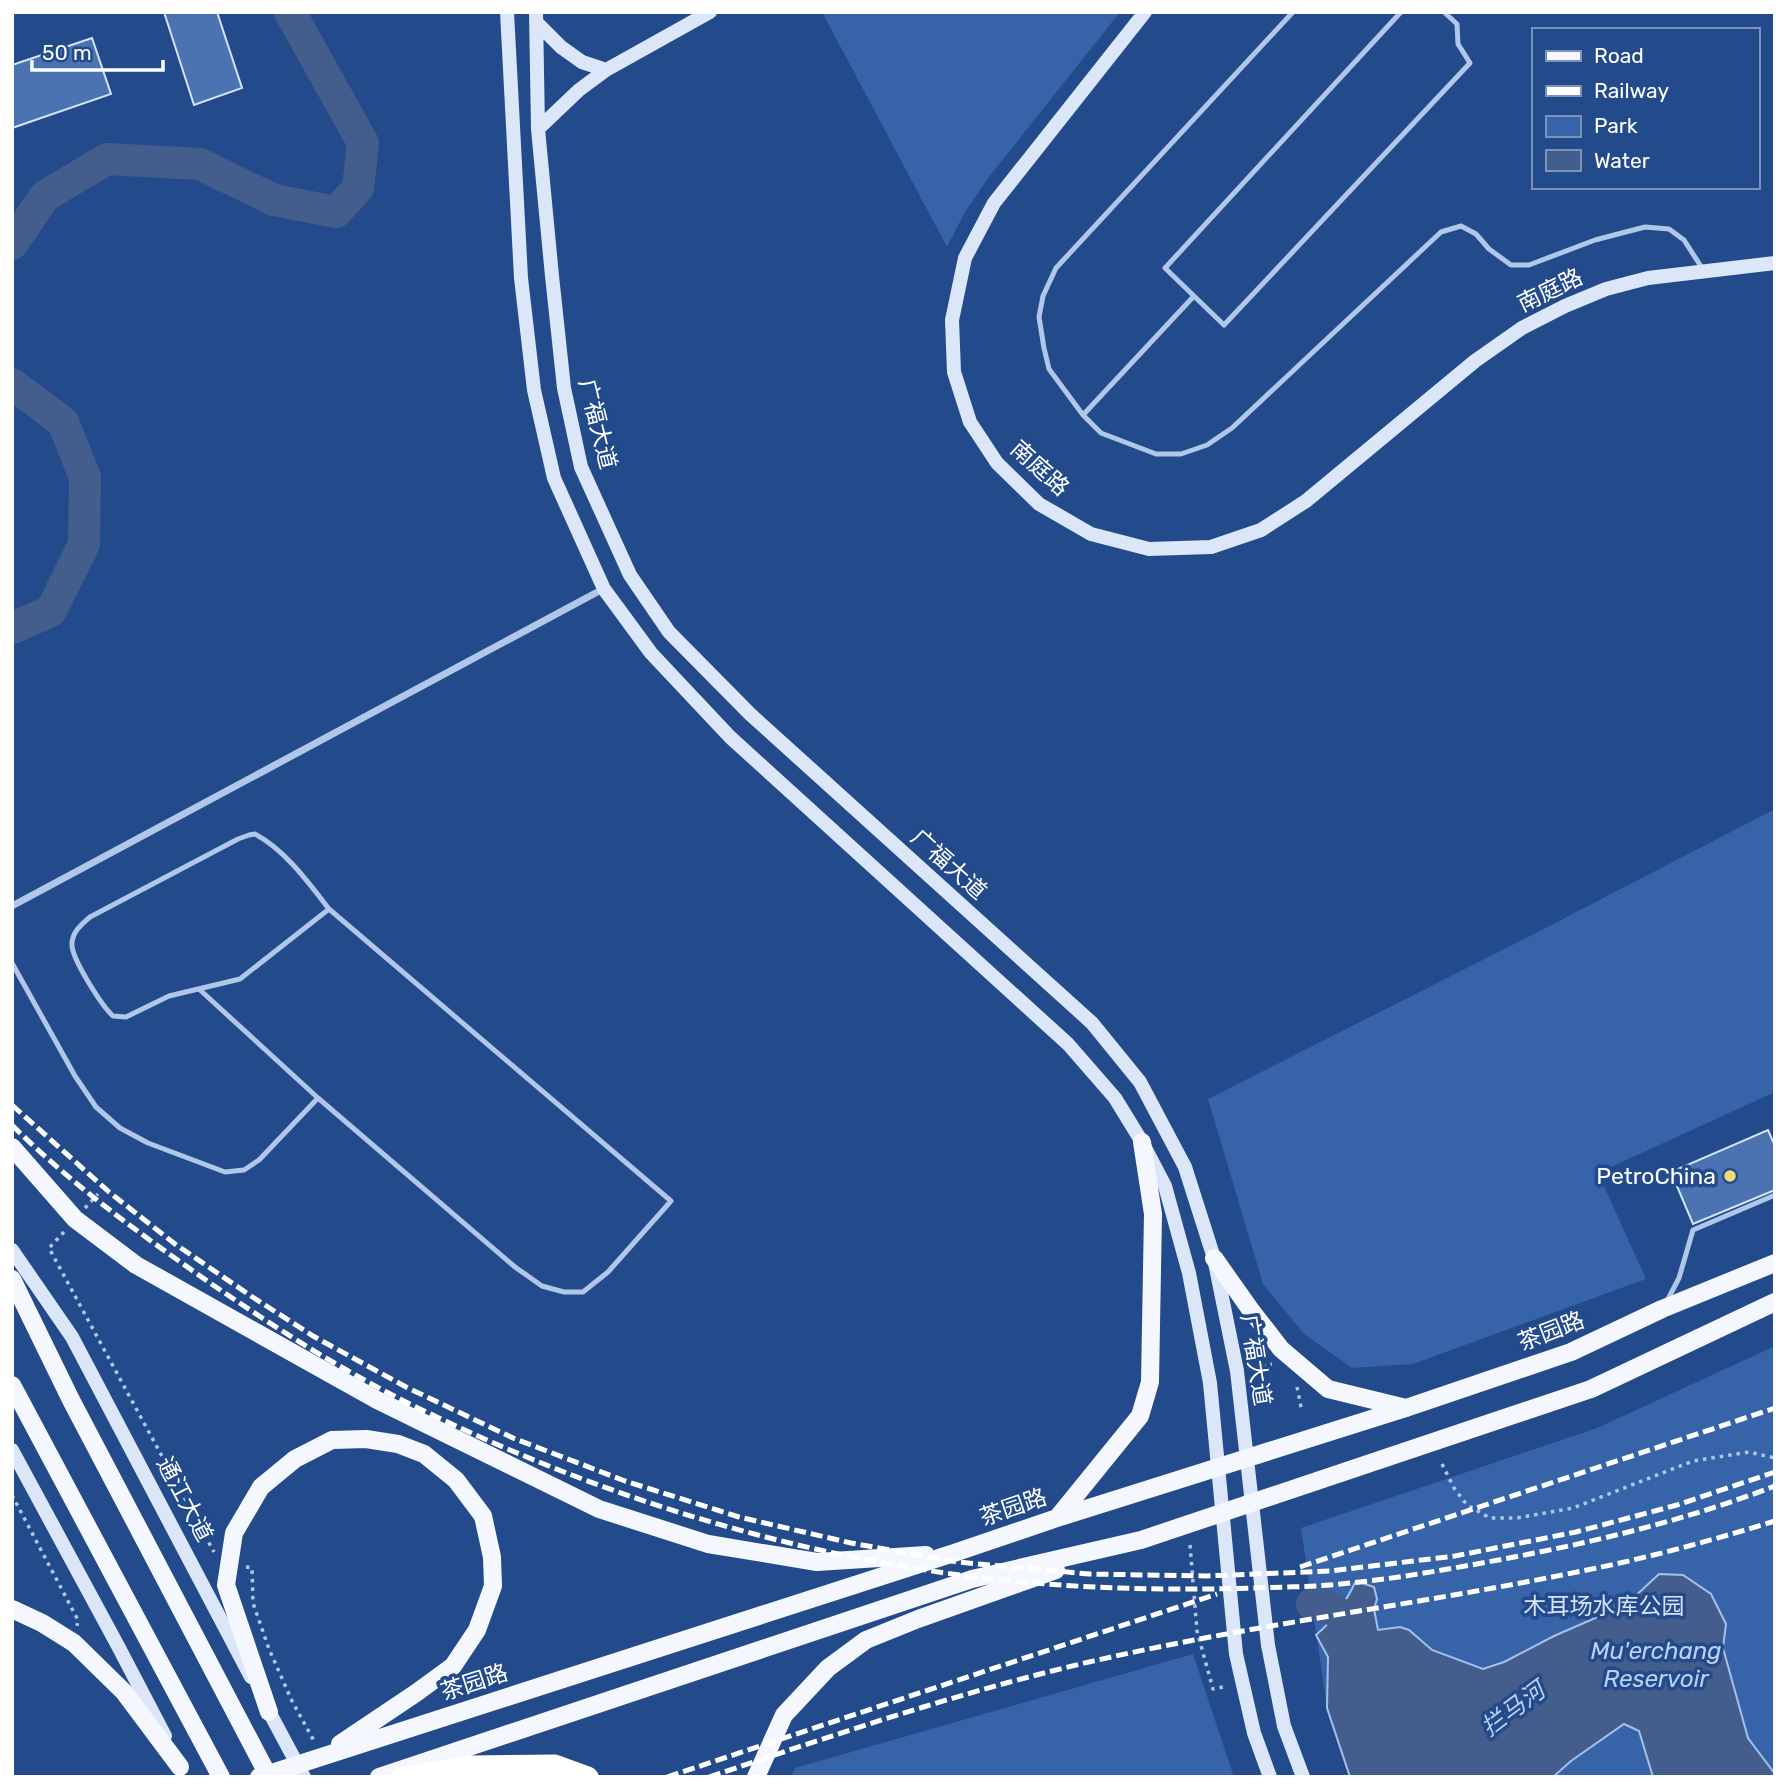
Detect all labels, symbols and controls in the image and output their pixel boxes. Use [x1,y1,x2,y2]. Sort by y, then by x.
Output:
scale bar [32,28,163,72]
legend [1532,28,1759,189]
text: 50 m [42,40,92,65]
text: Road [1594,43,1644,68]
text: Railway [1594,78,1669,103]
text: Park [1594,113,1638,138]
text: Water [1594,148,1650,173]
street label: 南庭路 [1513,262,1587,318]
street label: 广福大道 [573,376,623,472]
street label: 南庭路 [1005,435,1075,501]
street label: 广福大道 [905,823,993,905]
place label: PetroChina [1596,1162,1716,1190]
marker: PetroChina [1722,1168,1738,1184]
street label: 茶园路 [1514,1306,1588,1356]
street label: 广福大道 [1235,1312,1277,1408]
street label: 通江大道 [151,1452,219,1546]
street label: 茶园路 [976,1483,1050,1531]
park label: 木耳场水库公园 [1524,1592,1685,1620]
water label: Mu'erchang Reservoir [1590,1637,1722,1693]
street label: 茶园路 [437,1658,511,1706]
water label: 拦马河 [1476,1674,1553,1742]

